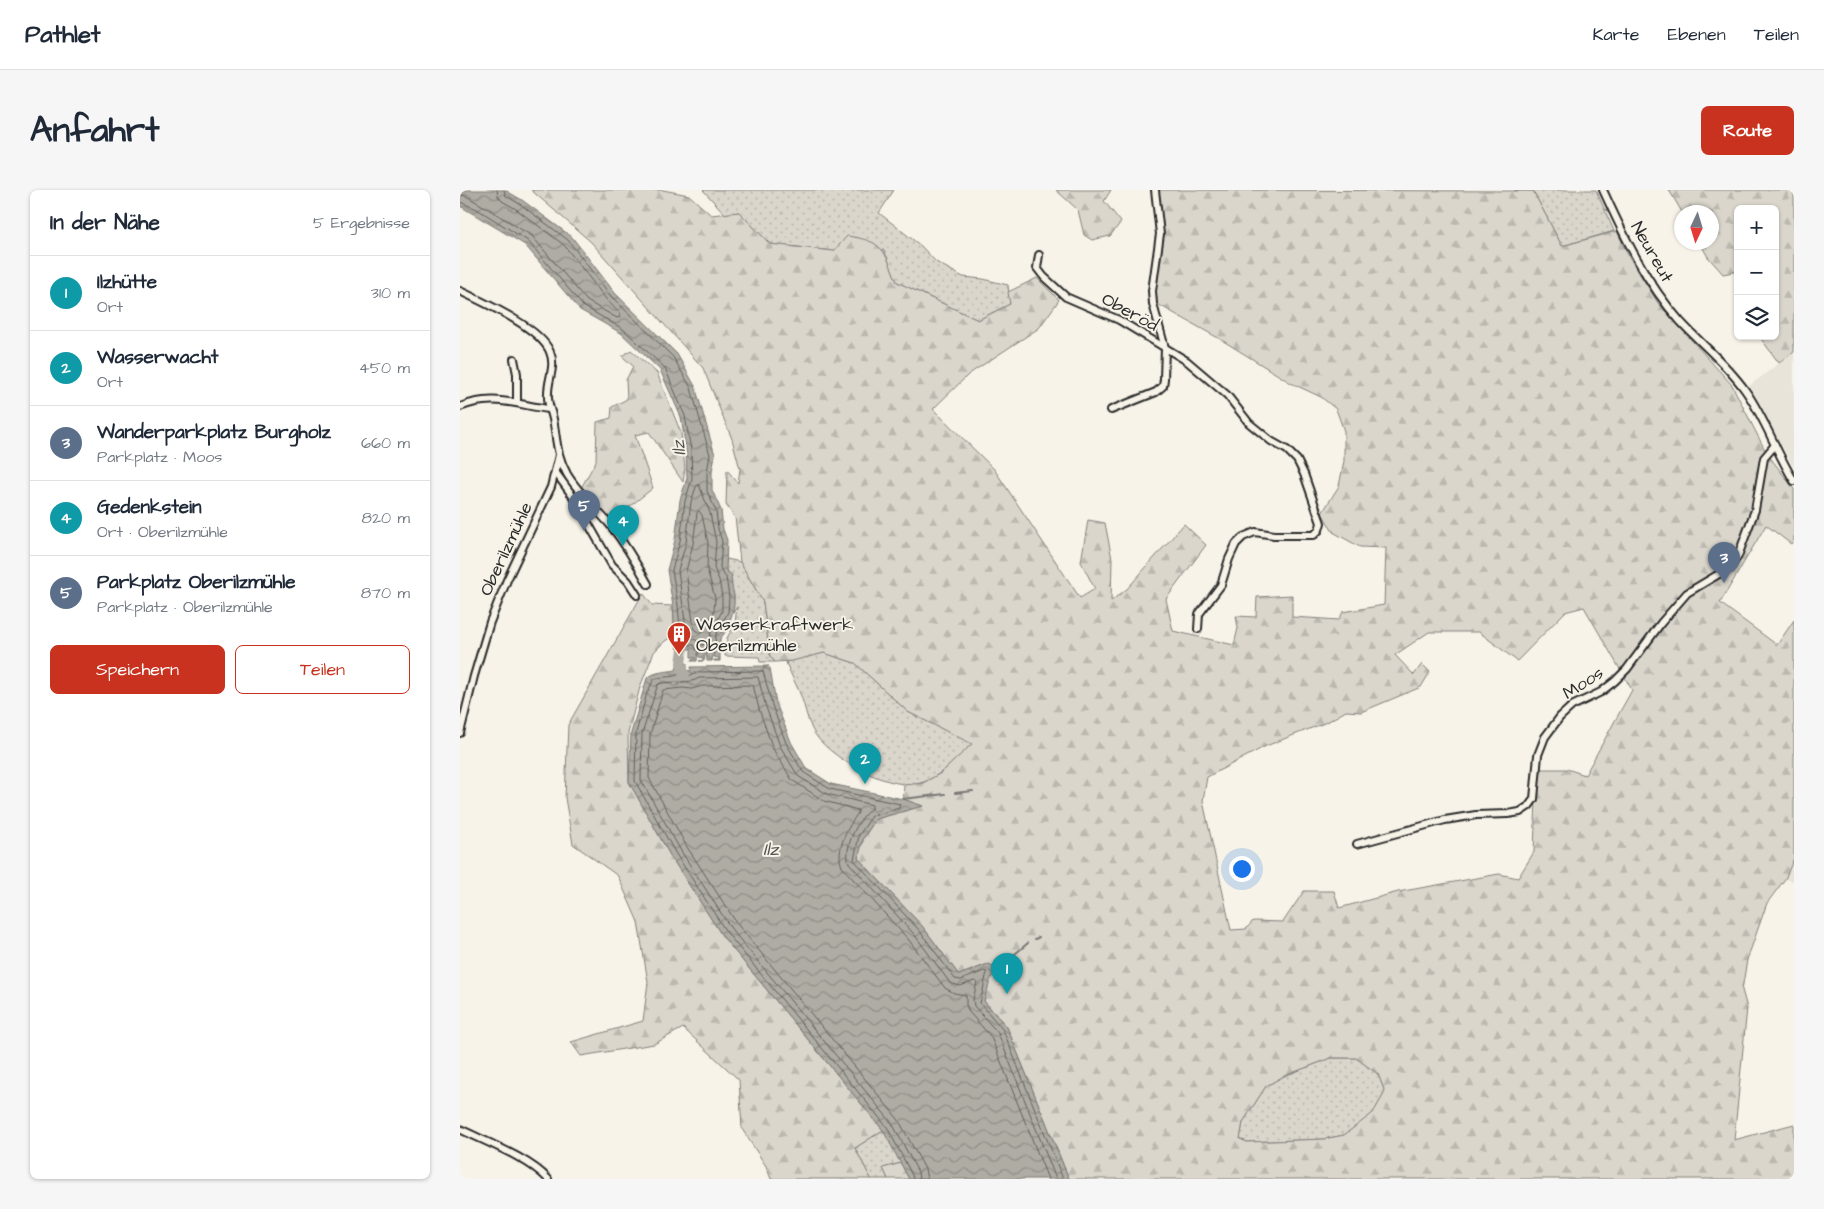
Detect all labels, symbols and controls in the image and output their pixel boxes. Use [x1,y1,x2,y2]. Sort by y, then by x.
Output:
text: Pathlet [25,18,101,52]
text: Karte [1592,22,1640,47]
text: Ebenen [1668,22,1726,47]
text: Teilen [1754,22,1799,47]
text: Anfahrt [30,106,159,155]
button: Route [1701,106,1794,155]
north arrow [1674,205,1719,250]
map controls [1734,205,1779,340]
button: + [1734,205,1779,250]
text: In der Nähe [50,208,160,237]
text: 5 Ergebnisse [313,212,410,234]
street label: Neureut [1625,217,1680,288]
button: − [1734,250,1779,295]
text: Ilzhütte [97,269,157,296]
text: 1 [65,282,67,304]
text: 310 m [371,282,410,304]
street label: Oberöd [1097,287,1163,337]
button: layers [1734,295,1779,340]
text: Ort [97,296,123,318]
text: Wasserwacht [97,344,219,371]
text: 2 [61,357,71,379]
text: 450 m [359,357,410,379]
text: Ort [97,371,123,393]
text: Wanderparkplatz Burgholz [97,419,331,446]
text: 3 [62,432,70,454]
text: 660 m [361,432,410,454]
water label: Ilz [664,437,693,457]
text: Parkplatz · Moos [97,446,222,468]
pin: 5 [568,490,600,531]
text: Gedenkstein [97,494,202,521]
street label: Oberilzmühle [473,498,539,600]
pin: 4 [607,505,639,546]
text: 4 [61,507,71,529]
text: 820 m [362,507,410,529]
text: Ort · Oberilzmühle [97,521,228,543]
pin: 3 [1708,542,1740,583]
text: Parkplatz Oberilzmühle [97,569,295,596]
text: 5 [60,582,72,604]
text: 870 m [361,582,410,604]
text: Parkplatz · Oberilzmühle [97,596,273,618]
place label: Wasserkraftwerk Oberilzmühle [696,612,853,658]
building icon: Wasserkraftwerk Oberilzmühle [666,621,692,655]
button: Speichern [50,645,225,694]
button: Teilen [235,645,410,694]
street label: Moos [1558,660,1608,706]
pin: 2 [849,743,881,784]
water label: Ilz [763,836,780,863]
your location [1229,856,1255,882]
pin: 1 [991,953,1023,994]

